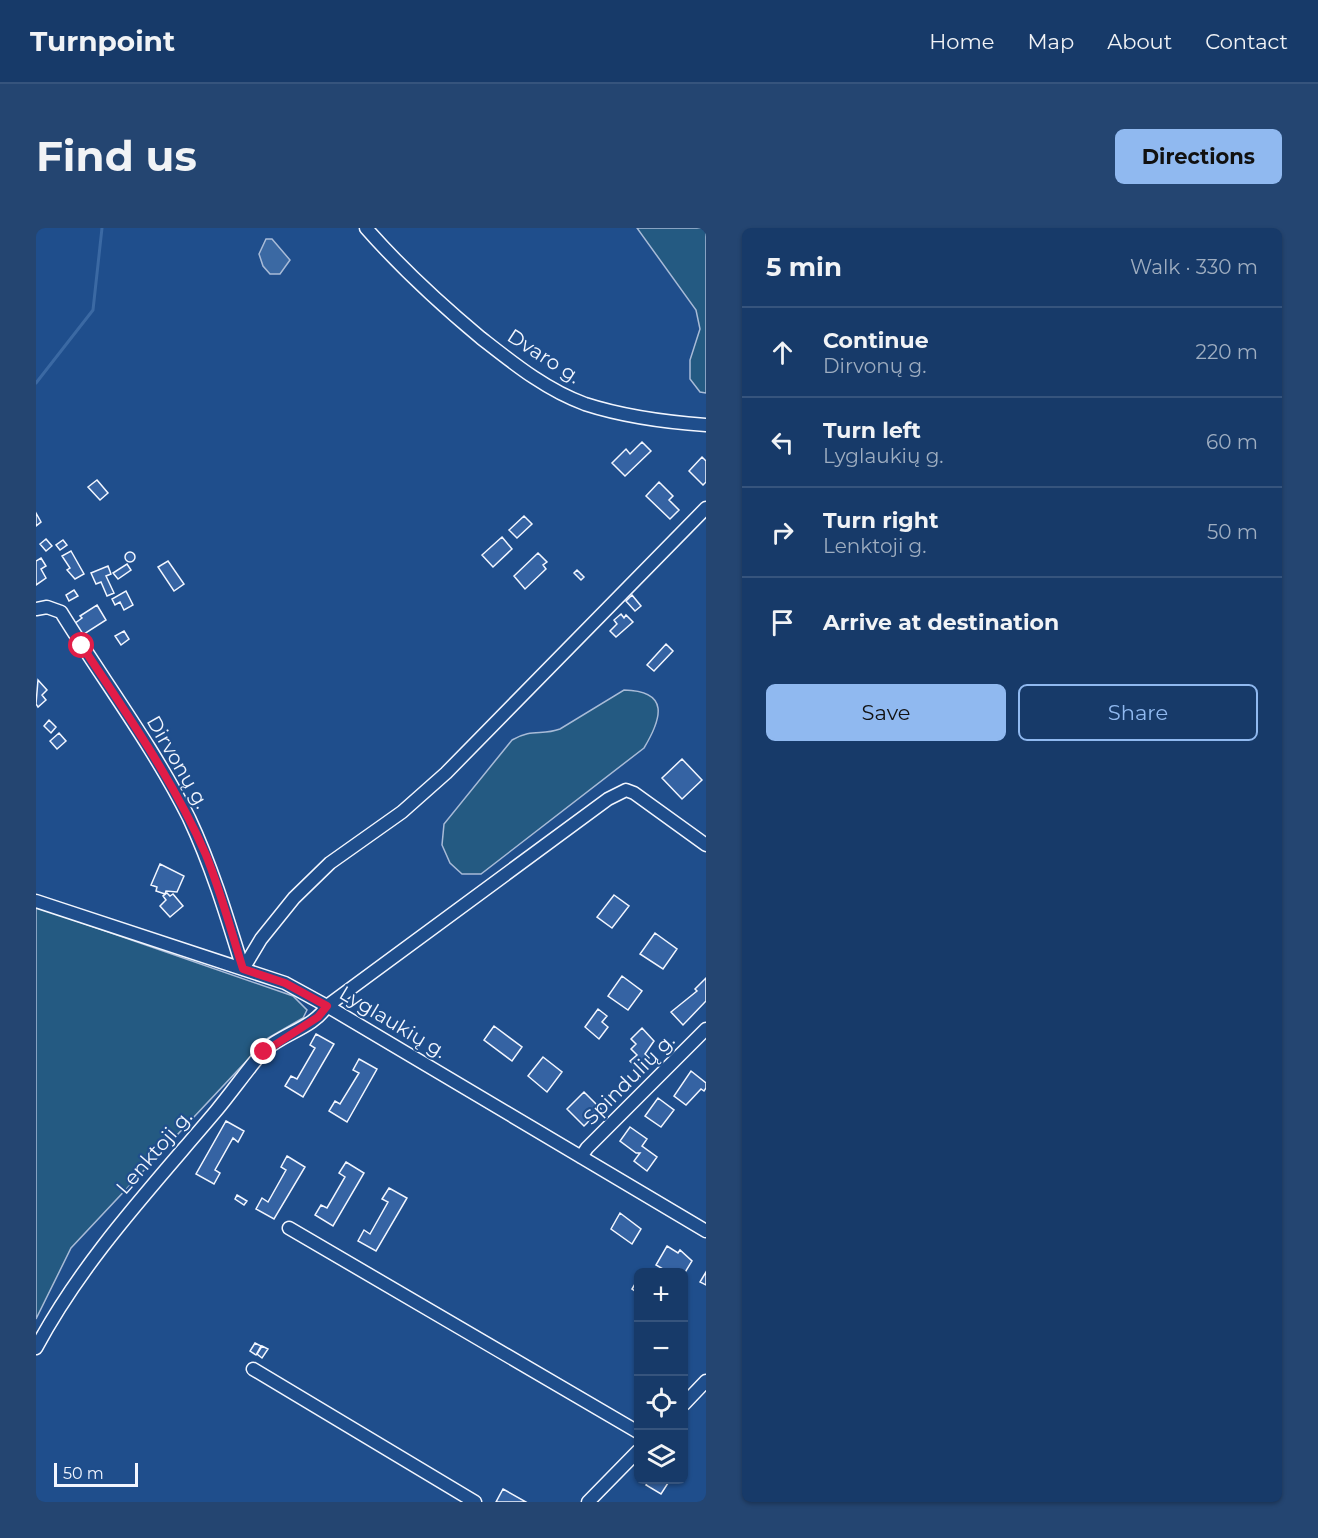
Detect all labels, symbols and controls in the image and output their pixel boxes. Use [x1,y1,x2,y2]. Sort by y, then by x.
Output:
text: Turnpoint [30,24,175,58]
text: Home [929,29,994,54]
text: Map [1027,29,1074,54]
text: About [1107,29,1172,54]
text: Contact [1205,29,1288,54]
button: Directions [1115,129,1282,184]
text: Find us [36,130,197,182]
text: 5 min [766,251,842,283]
text: Walk · 330 m [1130,255,1258,279]
street label: Dvaro g. [503,324,585,388]
text: Continue [823,327,929,354]
icon: ahead [766,336,799,369]
text: 220 m [1196,340,1258,364]
text: Dirvonų g. [823,354,926,378]
text: Turn left [823,417,921,444]
icon: left [766,426,799,459]
text: 60 m [1206,430,1258,454]
text: Lyglaukių g. [823,444,944,468]
text: Turn right [823,507,938,534]
icon: right [766,516,799,549]
text: 50 m [1207,520,1258,544]
text: Lenktoji g. [823,534,926,558]
icon: arrive [766,606,799,639]
text: Arrive at destination [823,609,1059,636]
route start [68,632,94,658]
button: Save [766,684,1006,741]
button: Share [1018,684,1258,741]
street label: Dirvonų g. [142,711,214,813]
street label: Lyglaukių g. [335,981,451,1063]
street label: Spindulių g. [578,1028,680,1130]
route end [250,1038,276,1064]
street label: Lenktoji g. [111,1105,197,1199]
map controls [634,1268,688,1484]
button: + [634,1268,688,1322]
button: − [634,1322,688,1376]
button: locate [634,1376,688,1430]
button: layers [634,1430,688,1484]
scale bar [54,1460,138,1488]
text: 50 m [63,1464,104,1483]

